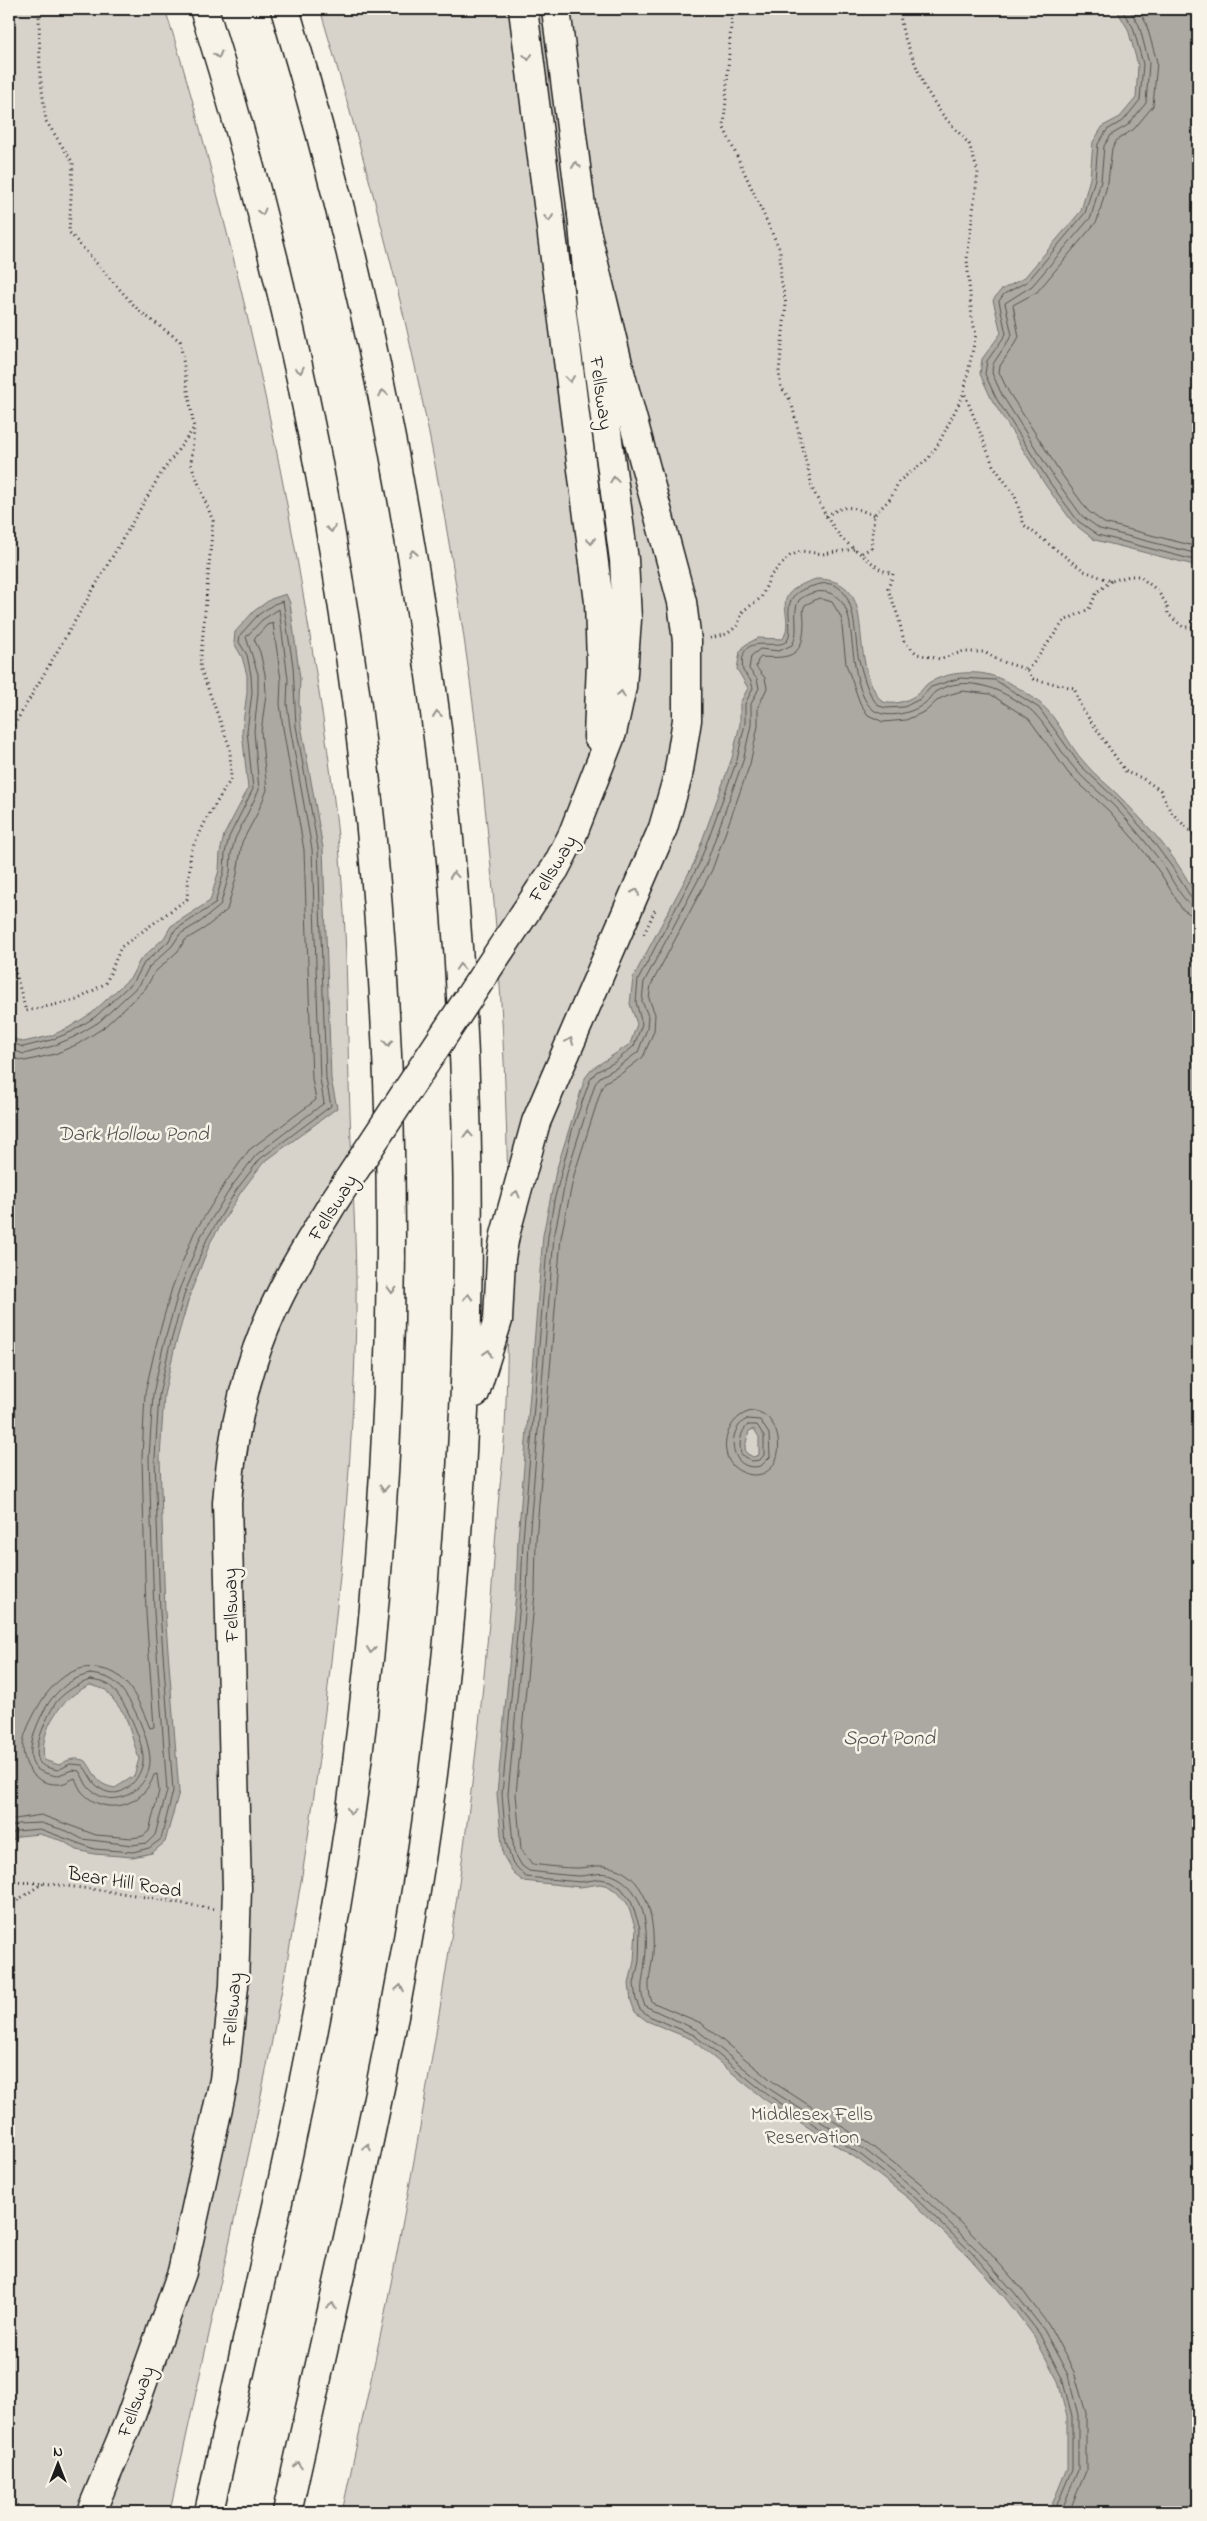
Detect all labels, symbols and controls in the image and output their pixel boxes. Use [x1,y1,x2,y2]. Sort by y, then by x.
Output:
one-way arrow [213,51,223,59]
one-way arrow [522,54,533,62]
one-way arrow [571,161,582,169]
one-way arrow [256,207,267,216]
one-way arrow [543,215,554,223]
street label: Fellsway [580,354,619,432]
one-way arrow [294,365,305,374]
one-way arrow [564,376,575,384]
one-way arrow [378,389,389,398]
one-way arrow [609,476,619,485]
one-way arrow [325,526,336,534]
one-way arrow [585,537,596,545]
one-way arrow [408,549,418,557]
one-way arrow [615,690,625,699]
one-way arrow [432,709,442,718]
street label: Fellsway [522,830,586,909]
one-way arrow [448,871,459,879]
one-way arrow [630,888,641,897]
one-way arrow [455,963,466,971]
one-way arrow [563,1037,574,1046]
one-way arrow [382,1039,393,1047]
water label: Dark Hollow Pond [57,1120,210,1150]
one-way arrow [463,1130,473,1138]
street label: Fellsway [302,1169,366,1248]
one-way arrow [510,1189,521,1198]
one-way arrow [387,1287,397,1295]
one-way arrow [463,1293,473,1300]
one-way arrow [482,1349,492,1358]
one-way arrow [379,1484,390,1492]
street label: Fellsway [217,1567,248,1643]
one-way arrow [366,1646,377,1654]
water label: Spot Pond [843,1724,936,1754]
one-way arrow [346,1807,357,1815]
street label: Bear Hill Road [65,1860,184,1907]
street label: Fellsway [216,1971,251,2048]
one-way arrow [394,1984,404,1992]
park label: Middlesex Fells Reservation [751,2101,873,2153]
one-way arrow [361,2143,372,2152]
one-way arrow [326,2301,337,2310]
street label: Fellsway [111,2362,164,2442]
north arrow [32,2438,82,2488]
text: N [53,2442,63,2463]
one-way arrow [292,2460,302,2469]

